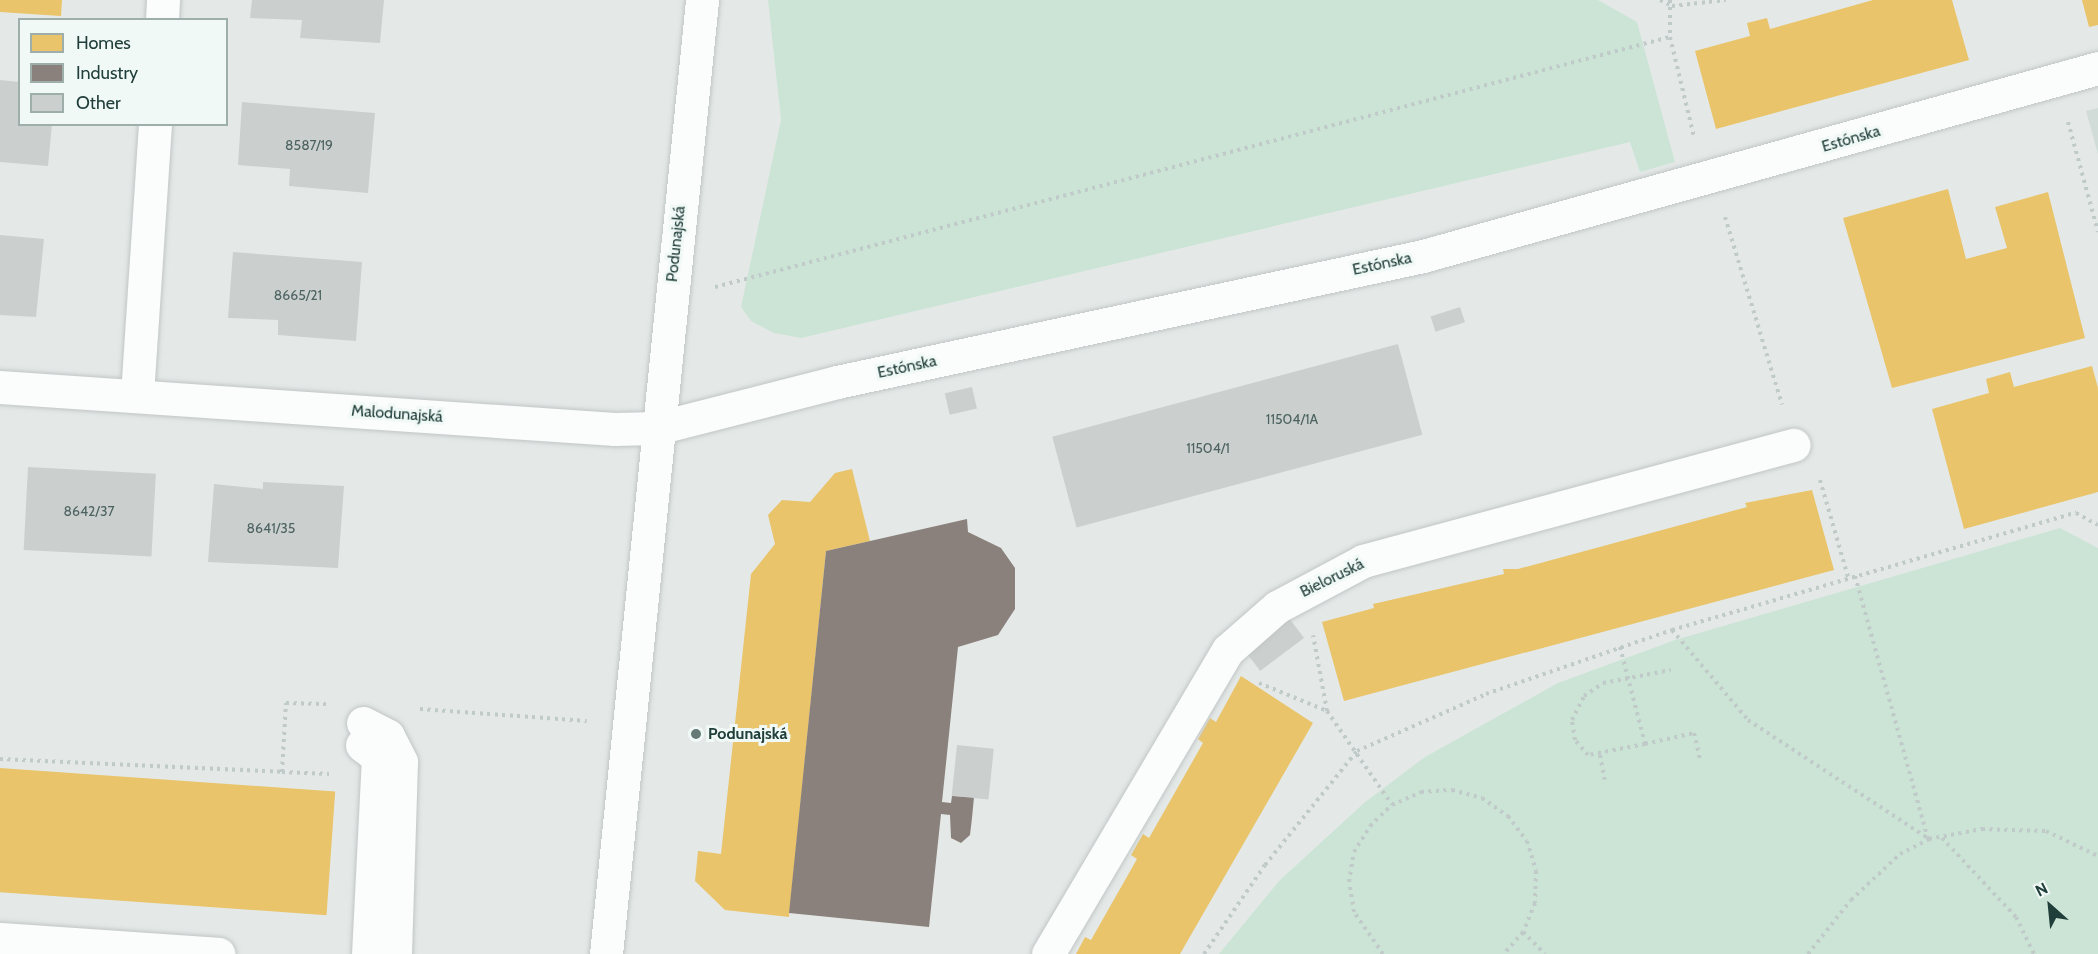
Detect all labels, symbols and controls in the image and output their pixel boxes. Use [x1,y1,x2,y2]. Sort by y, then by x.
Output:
legend [18,18,228,126]
text: Homes [76,32,131,54]
text: Industry [76,62,138,84]
text: Other [76,92,121,114]
street label: Estónska [1820,122,1882,156]
house number: 8587/19 [285,137,333,153]
street label: Podunajská [662,205,690,283]
street label: Estónska [1351,248,1413,280]
house number: 8665/21 [274,287,322,303]
street label: Estónska [876,351,938,383]
street label: Malodunajská [351,401,443,427]
house number: 11504/1A [1266,411,1318,427]
house number: 11504/1 [1186,440,1230,456]
house number: 8642/37 [63,503,115,519]
house number: 8641/35 [247,520,295,536]
street label: Bieloruská [1297,554,1367,602]
place label: Podunajská [708,724,787,744]
marker: Podunajská [689,727,703,741]
north arrow [2020,876,2080,936]
text: N [2032,878,2051,901]

